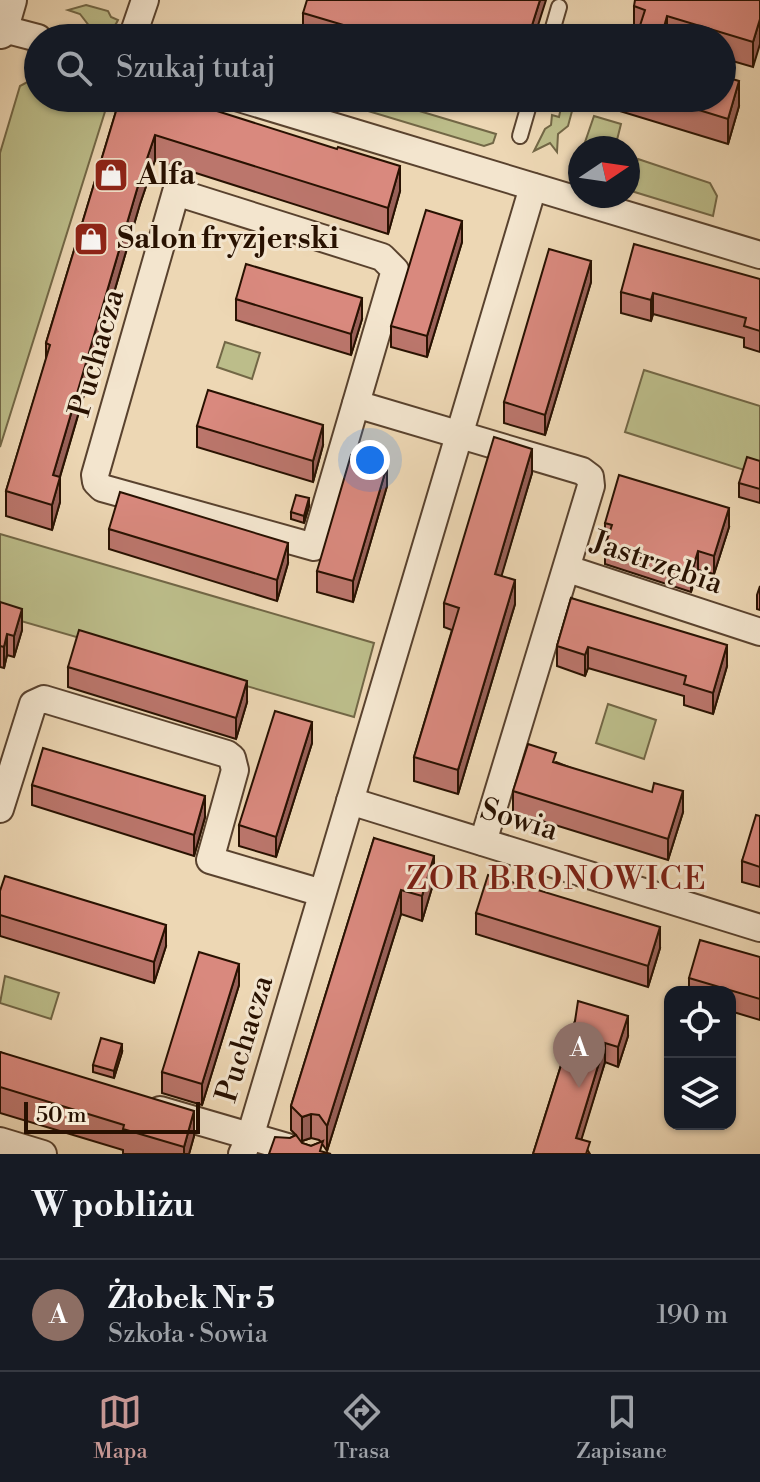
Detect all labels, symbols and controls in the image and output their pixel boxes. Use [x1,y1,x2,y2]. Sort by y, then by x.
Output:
search box [24,24,736,112]
icon: search [52,46,96,90]
text: Szukaj tutaj [116,49,276,87]
north arrow [568,136,640,208]
shop icon: Alfa [92,156,130,194]
place label: Alfa [136,156,196,194]
shop icon: Salon fryzjerski [72,220,110,258]
place label: Salon fryzjerski [117,220,339,258]
street label: Puchacza [61,284,133,421]
your location [350,440,390,480]
street label: Jastrzębia [585,522,729,603]
street label: Sowia [476,790,563,850]
district label: ZOR BRONOWICE [406,859,708,899]
street label: Puchacza [208,970,282,1107]
map controls [664,986,736,1130]
button: locate [664,986,736,1058]
pin: A [553,1022,605,1088]
button: layers [664,1058,736,1130]
scale bar [24,1098,200,1134]
text: 50 m [36,1102,87,1129]
text: W pobliżu [32,1185,194,1227]
text: Żłobek Nr 5 [108,1280,275,1318]
text: A [49,1299,67,1331]
text: 190 m [657,1299,728,1331]
text: Szkoła · Sowia [108,1318,268,1350]
tab: Mapa [93,1390,148,1465]
tab: Trasa [334,1390,390,1465]
tab: Zapisane [576,1390,667,1465]

